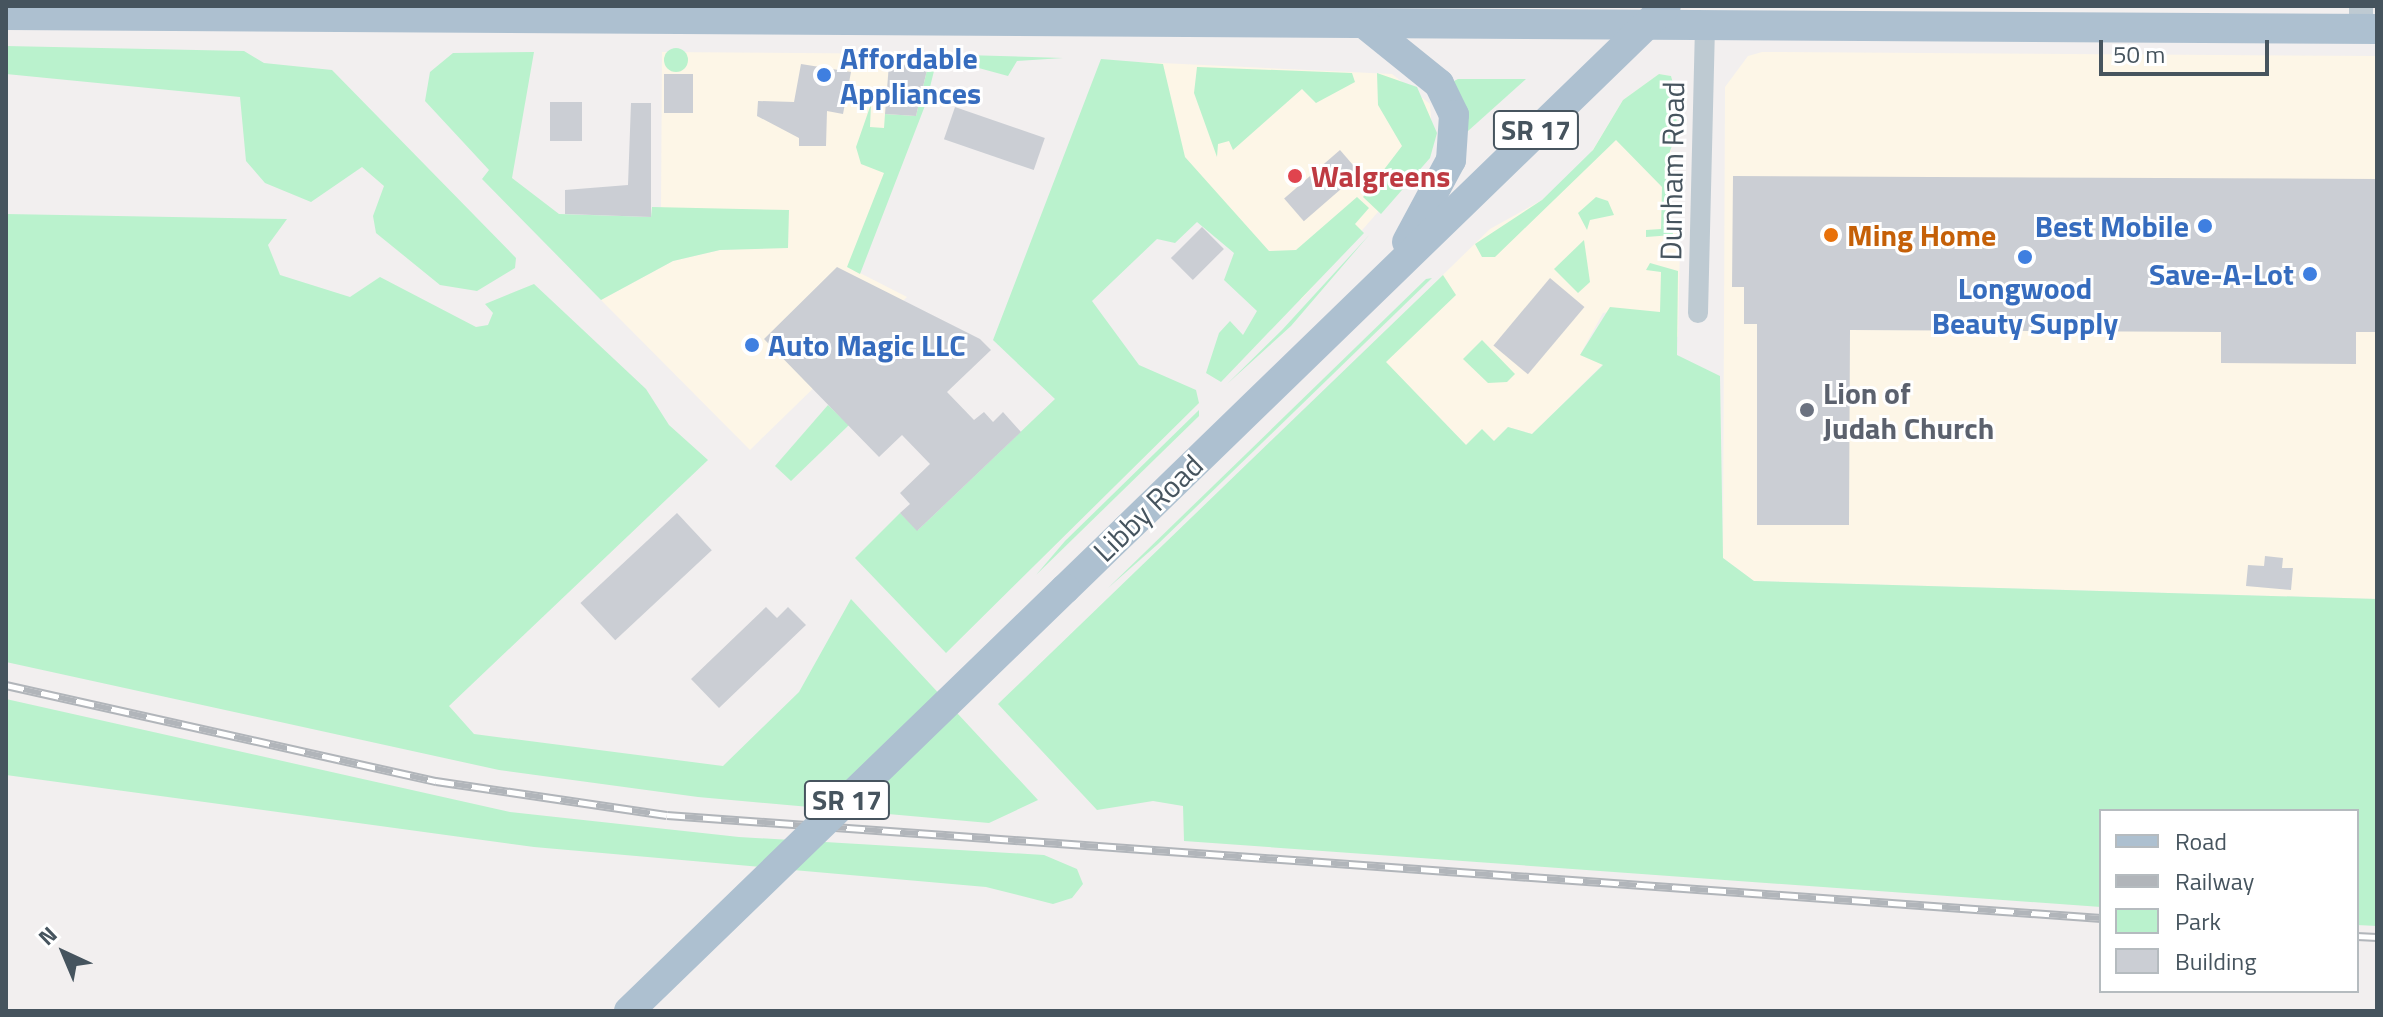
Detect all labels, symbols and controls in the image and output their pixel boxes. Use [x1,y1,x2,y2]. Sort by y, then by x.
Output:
scale bar [2103,24,2273,74]
text: 50 m [2113,36,2165,72]
place label: Affordable Appliances [840,40,981,110]
marker: Affordable Appliances [815,66,833,84]
street label: Dunham Road [1652,81,1692,261]
road number: SR 17 [1492,106,1580,154]
place label: Walgreens [1311,158,1450,194]
marker: Walgreens [1286,167,1304,185]
place label: Best Mobile [2035,208,2189,244]
place label: Ming Home [1847,217,1996,253]
marker: Best Mobile [2196,217,2214,235]
marker: Ming Home [1822,226,1840,244]
marker: Longwood Beauty Supply [2016,248,2034,266]
place label: Save-A-Lot [2149,256,2294,292]
marker: Save-A-Lot [2301,265,2319,283]
place label: Longwood Beauty Supply [1932,270,2118,340]
place label: Auto Magic LLC [768,327,966,363]
marker: Auto Magic LLC [743,336,761,354]
place label: Lion of Judah Church [1823,375,1994,446]
marker: Lion of Judah Church [1798,401,1816,419]
street label: Libby Road [1086,447,1210,569]
road number: SR 17 [803,776,891,824]
legend [2099,809,2359,993]
text: Road [2175,823,2227,859]
text: Railway [2175,863,2254,899]
text: Park [2175,903,2221,939]
north arrow [24,913,104,993]
text: N [30,918,65,953]
text: Building [2175,943,2257,979]

